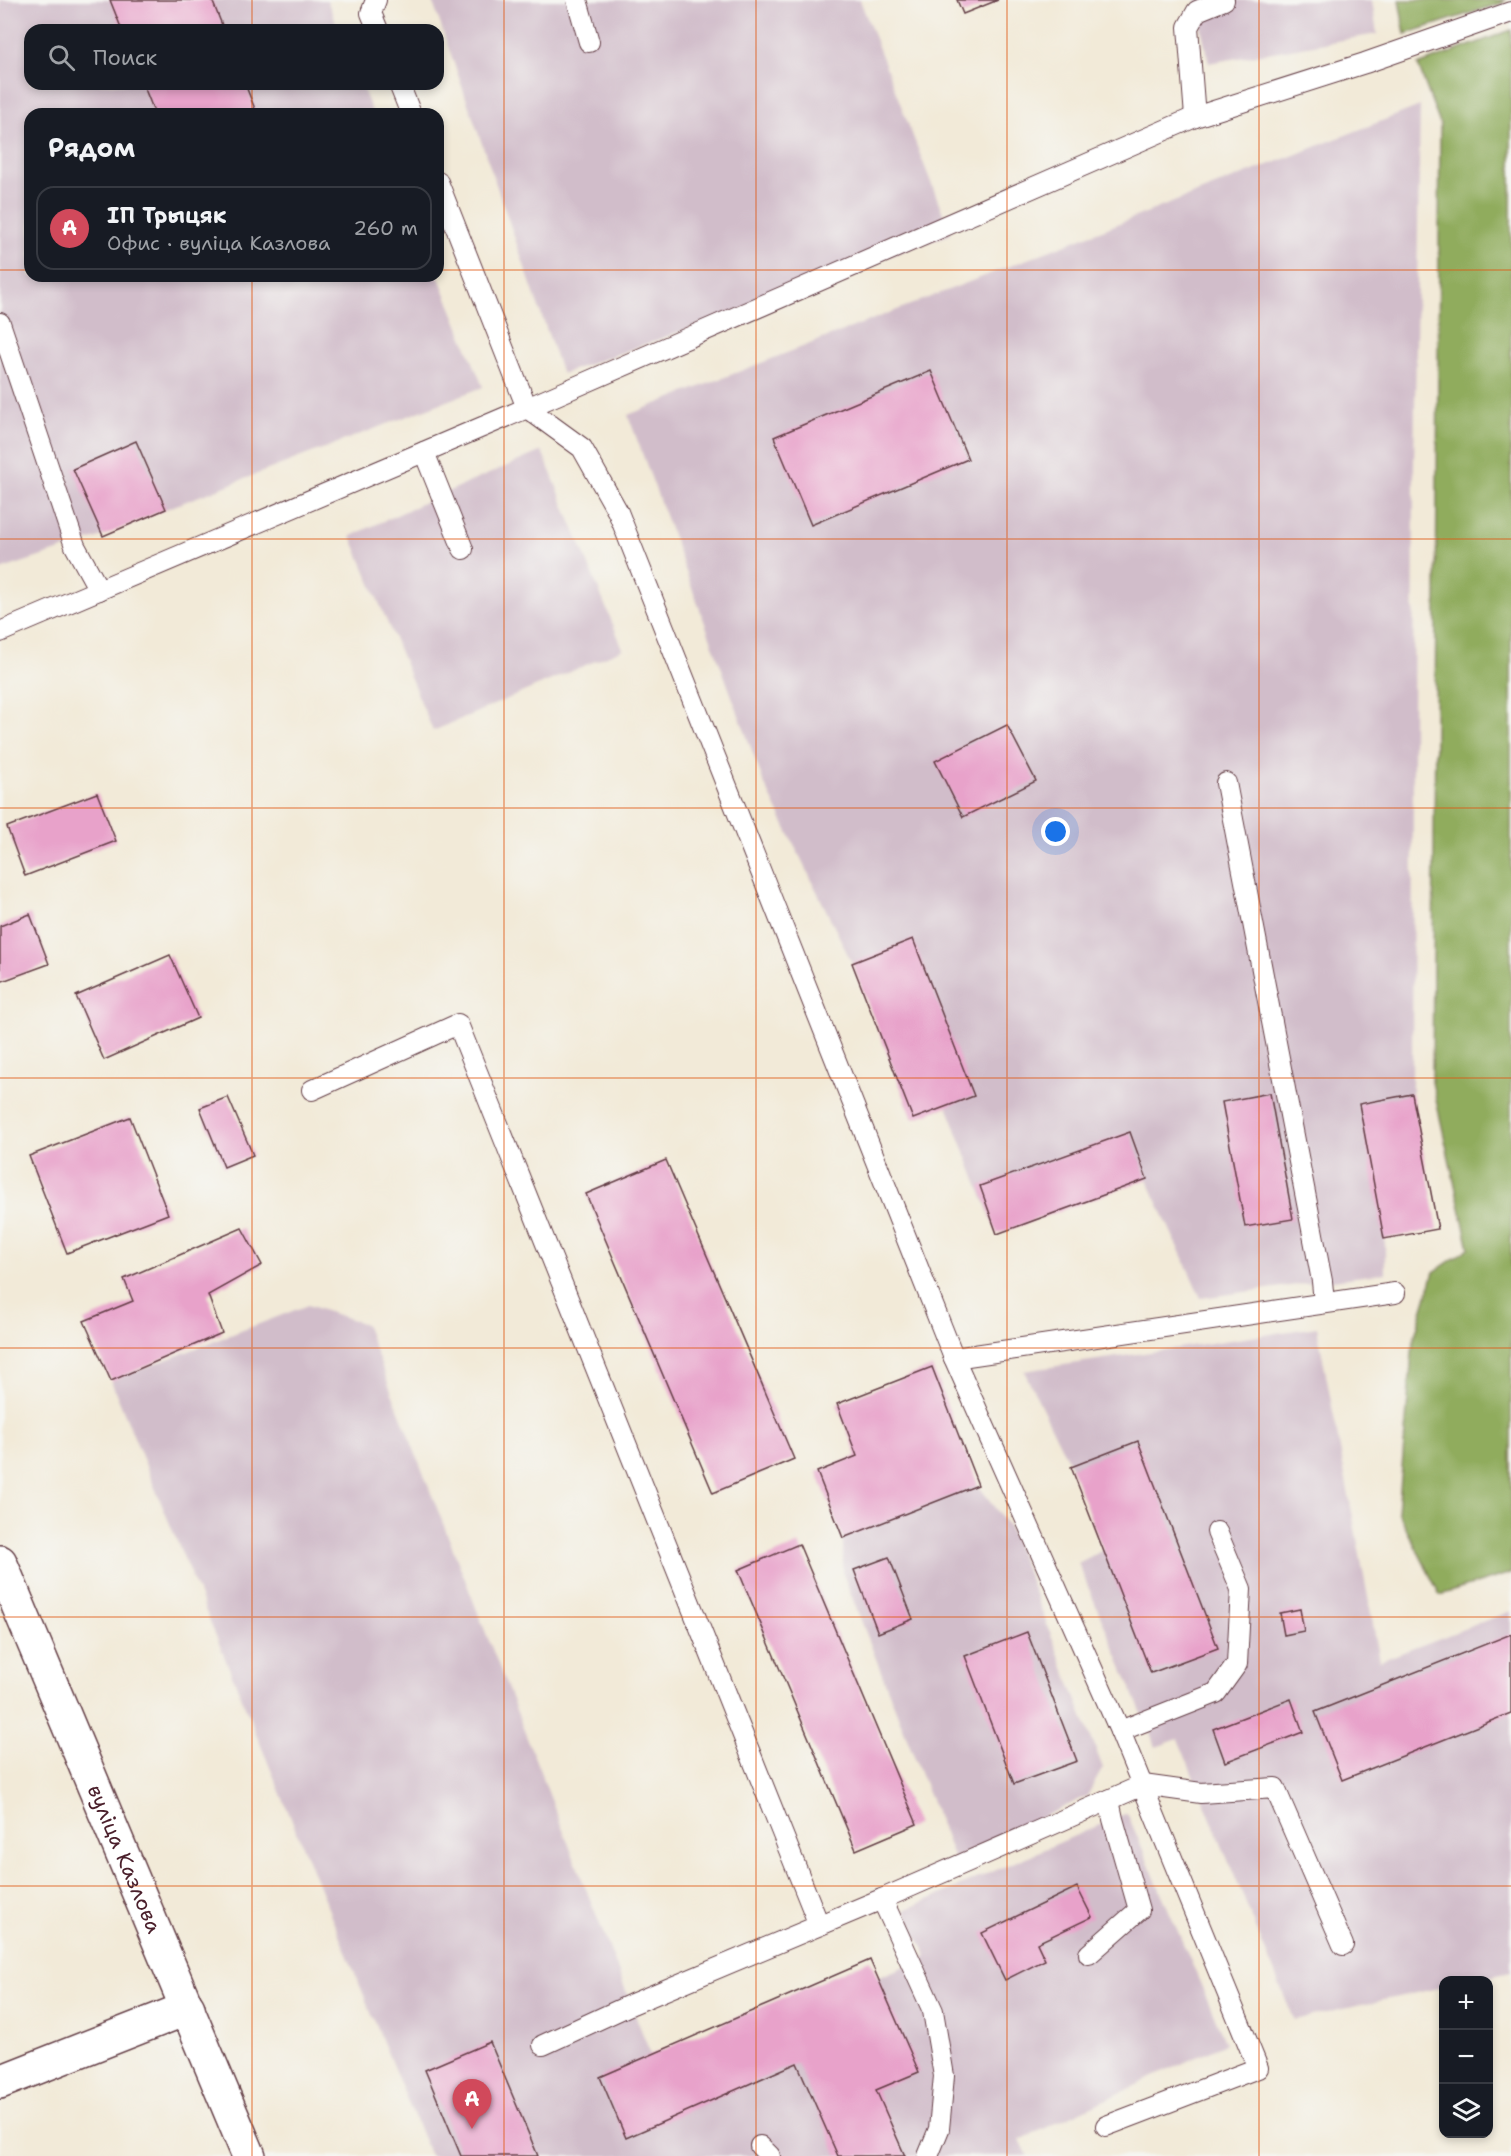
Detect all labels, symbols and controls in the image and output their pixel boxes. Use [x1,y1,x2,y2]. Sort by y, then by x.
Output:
search box [24,24,444,90]
icon: search [45,41,78,74]
text: Поиск [93,43,157,72]
text: Рядом [48,130,135,165]
text: ІП Трыцяк [107,201,226,230]
text: A [62,215,77,241]
text: 260 m [353,215,418,241]
text: Офис · вуліца Казлова [107,230,330,256]
your location [1041,817,1070,846]
street label: вуліца Казлова [81,1780,168,1938]
map controls [1439,1976,1493,2138]
button: + [1439,1976,1493,2030]
button: − [1439,2030,1493,2084]
pin: A [452,2080,492,2129]
button: layers [1439,2084,1493,2138]

